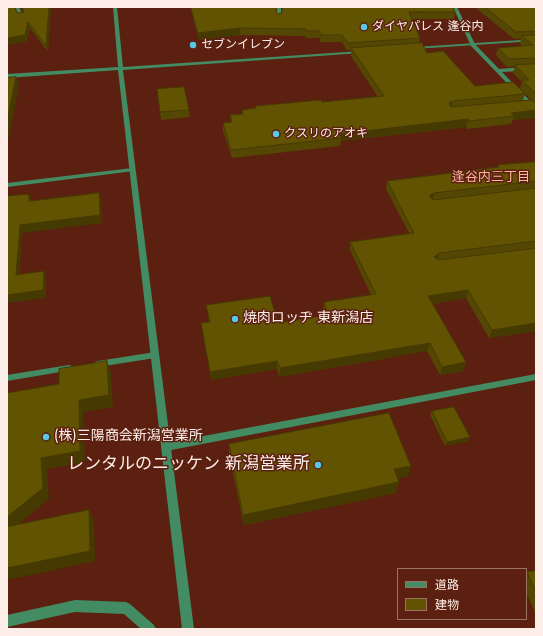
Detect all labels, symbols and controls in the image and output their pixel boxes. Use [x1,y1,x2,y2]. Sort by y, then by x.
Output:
place label: ダイヤパレス 逢谷内 [372,20,484,34]
marker: ダイヤパレス 逢谷内 [359,22,369,32]
place label: セブンイレブン [201,38,285,52]
marker: セブンイレブン [188,40,198,50]
place label: クスリのアオキ [284,127,368,141]
marker: クスリのアオキ [271,129,281,139]
district label: 逢谷内三丁目 [452,170,530,186]
place label: 焼肉ロッヂ 東新潟店 [243,311,373,327]
marker: 焼肉ロッヂ 東新潟店 [230,314,240,324]
place label: (株)三陽商会新潟営業所 [54,429,203,445]
marker: (株)三陽商会新潟営業所 [41,432,51,442]
place label: レンタルのニッケン 新潟営業所 [67,455,310,475]
marker: レンタルのニッケン 新潟営業所 [313,460,323,470]
legend [397,568,527,620]
text: 道路 [435,576,459,594]
text: 建物 [435,596,459,614]

